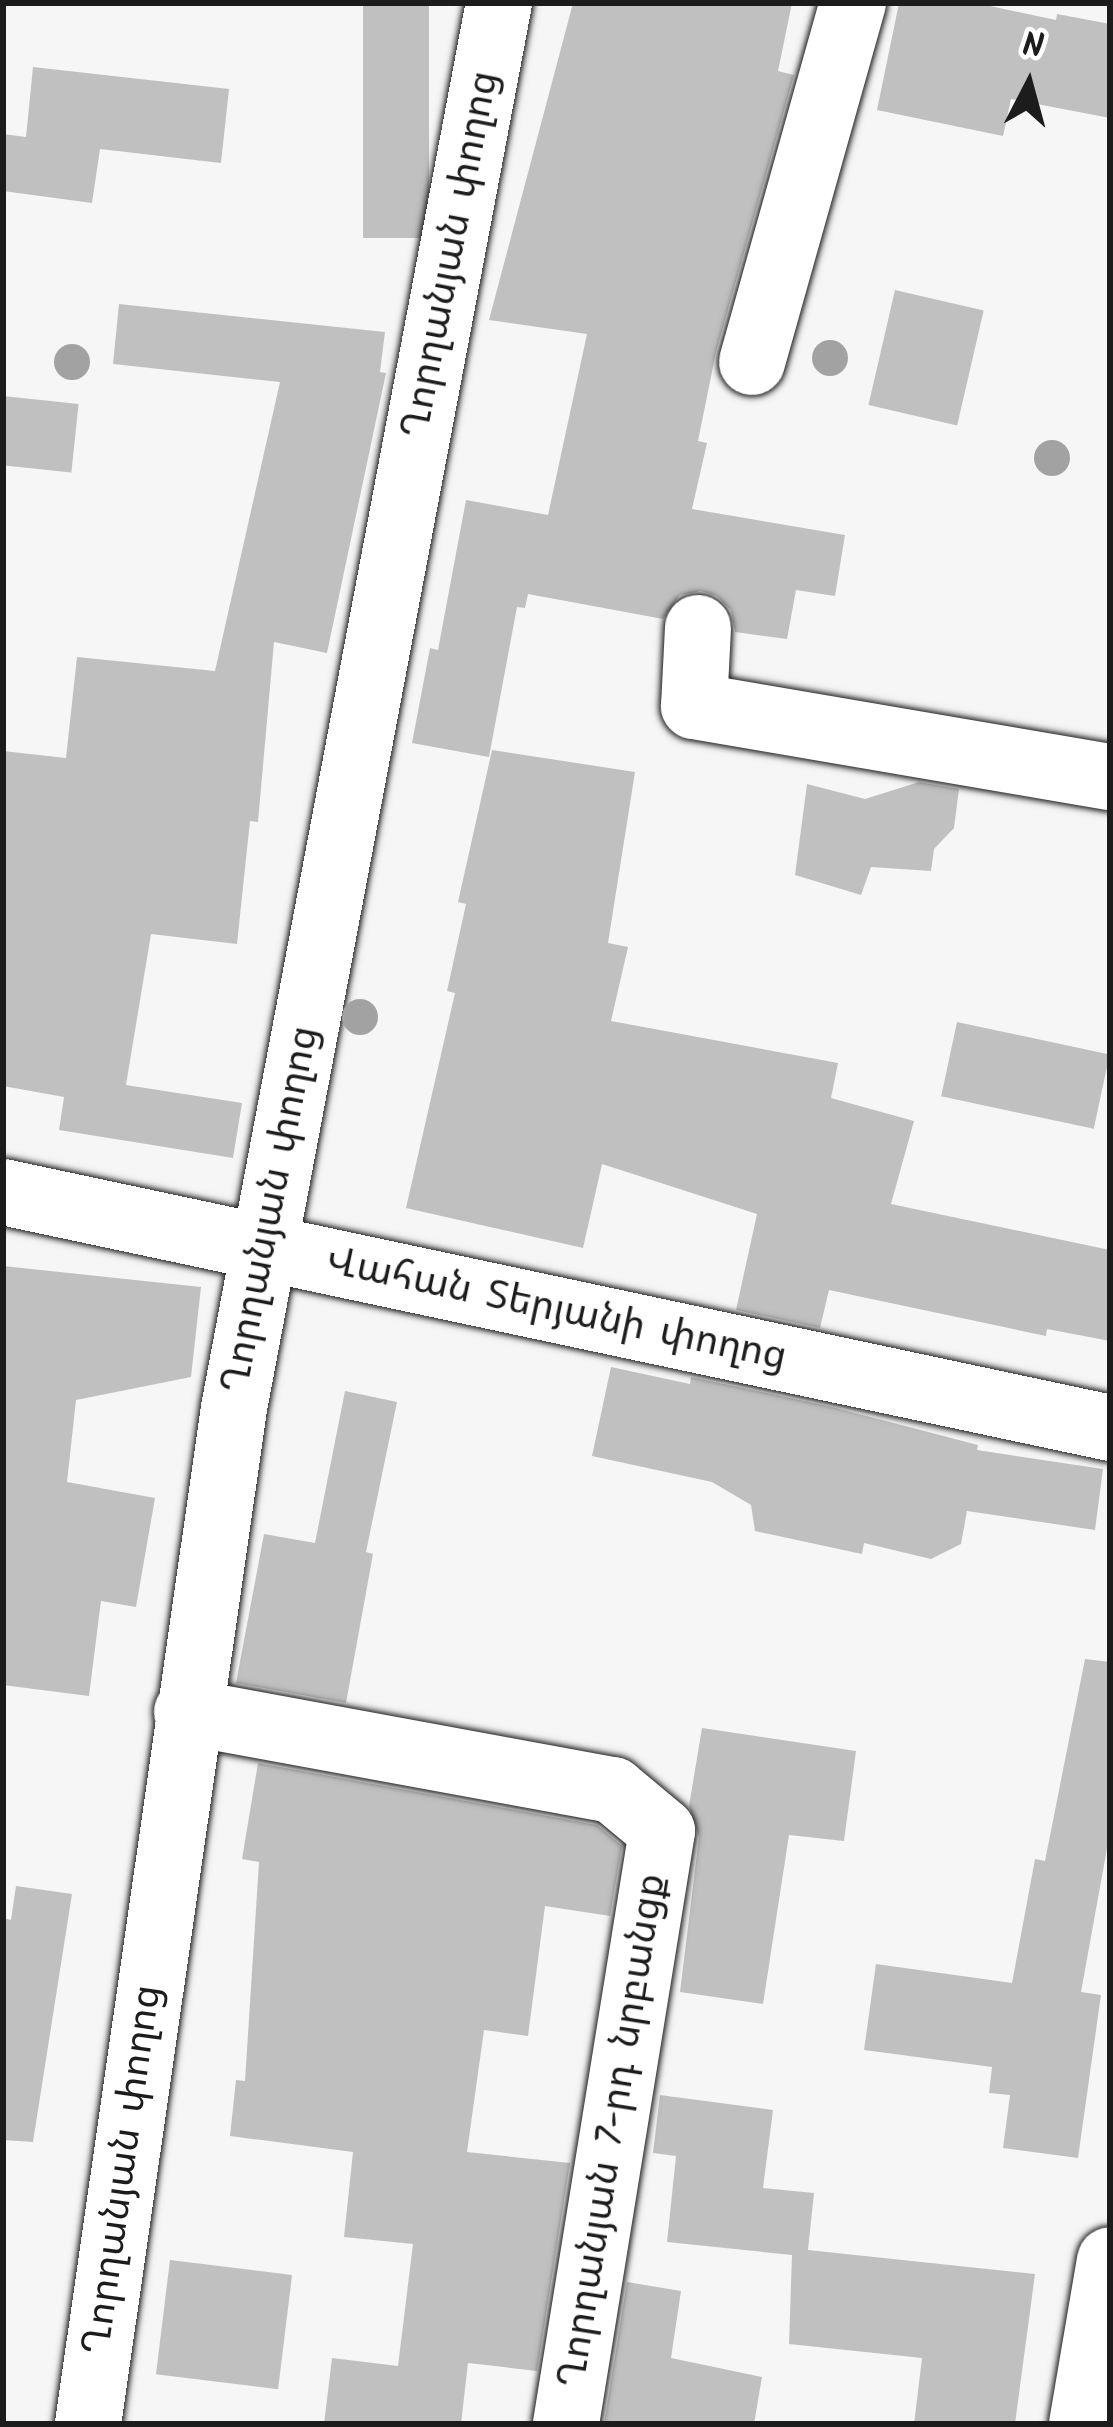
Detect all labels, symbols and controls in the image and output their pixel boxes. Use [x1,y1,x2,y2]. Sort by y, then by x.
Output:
text: N [1020,20,1046,75]
north arrow [969,24,1089,144]
street label: Ղորղանյան փողոց [393,68,511,442]
street label: Ղորղանյան փողոց [213,1023,331,1397]
street label: Վահան Տերյանի փողոց [322,1239,790,1383]
street label: Ղորղանյան 7-րդ նրբանցք [550,1871,678,2391]
street label: Ղորղանյան փողոց [75,1982,173,2358]

